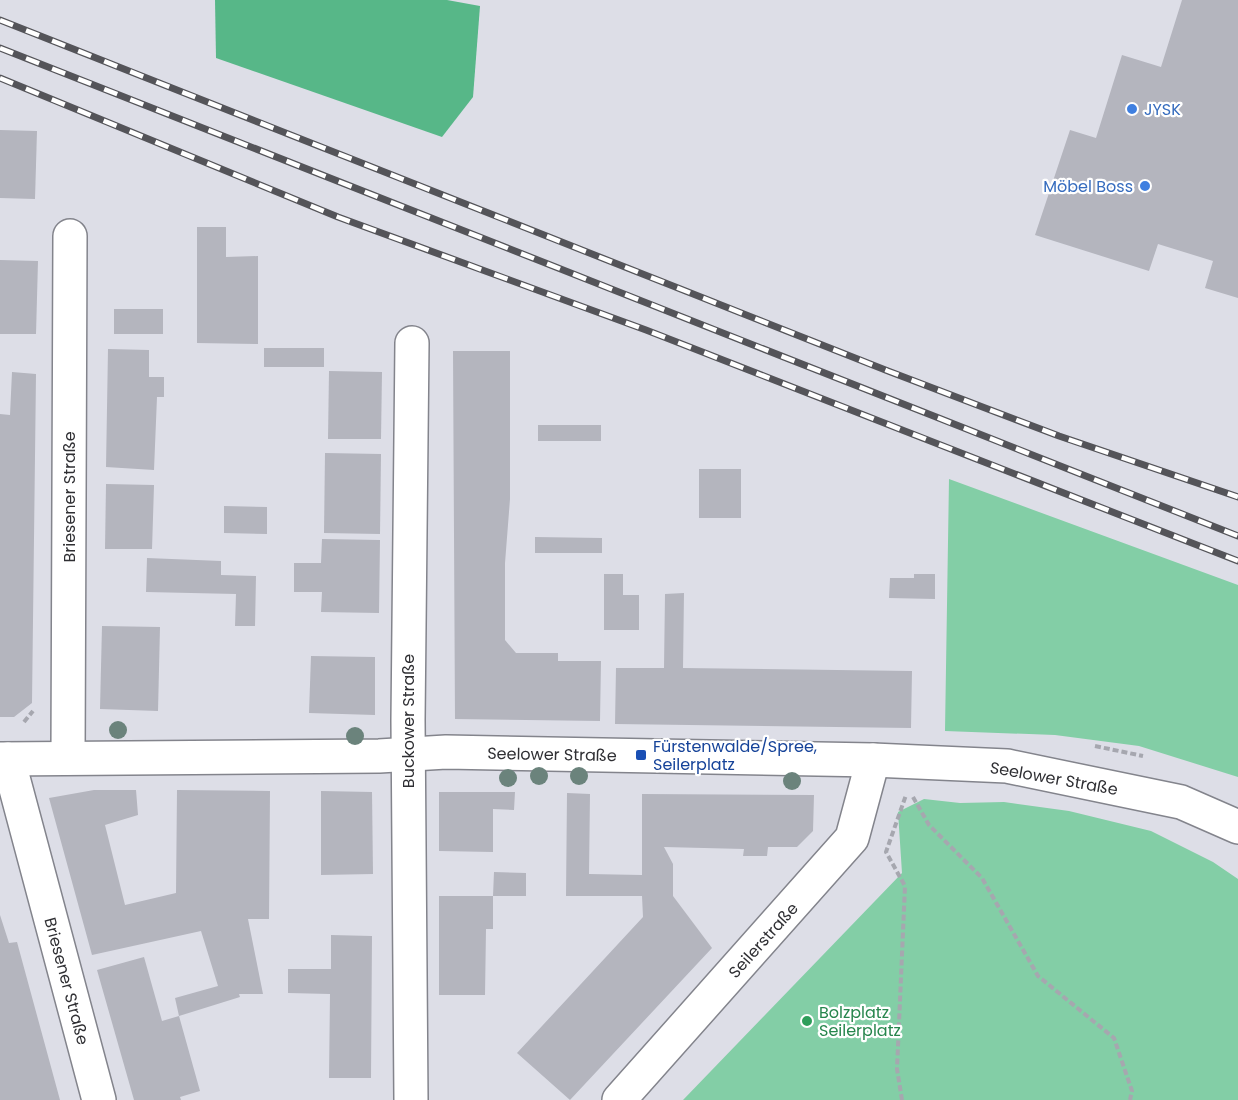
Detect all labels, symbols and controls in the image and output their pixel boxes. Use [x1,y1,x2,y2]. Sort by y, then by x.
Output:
place label: JYSK [1144,98,1181,121]
marker: JYSK [1125,102,1139,116]
place label: Möbel Boss [1043,175,1133,198]
marker: Möbel Boss [1138,179,1152,193]
street label: Briesener Straße [58,431,81,563]
street label: Buckower Straße [397,654,420,788]
place label: Fürstenwalde/Spree, Seilerplatz [653,735,817,776]
street label: Seelower Straße [487,742,617,767]
marker: Fürstenwalde/Spree, Seilerplatz [634,748,648,762]
street label: Seelower Straße [988,756,1120,801]
street label: Seilerstraße [723,897,804,983]
street label: Briesener Straße [38,915,95,1048]
place label: Bolzplatz Seilerplatz [819,1001,901,1042]
marker: Bolzplatz Seilerplatz [800,1014,814,1028]

